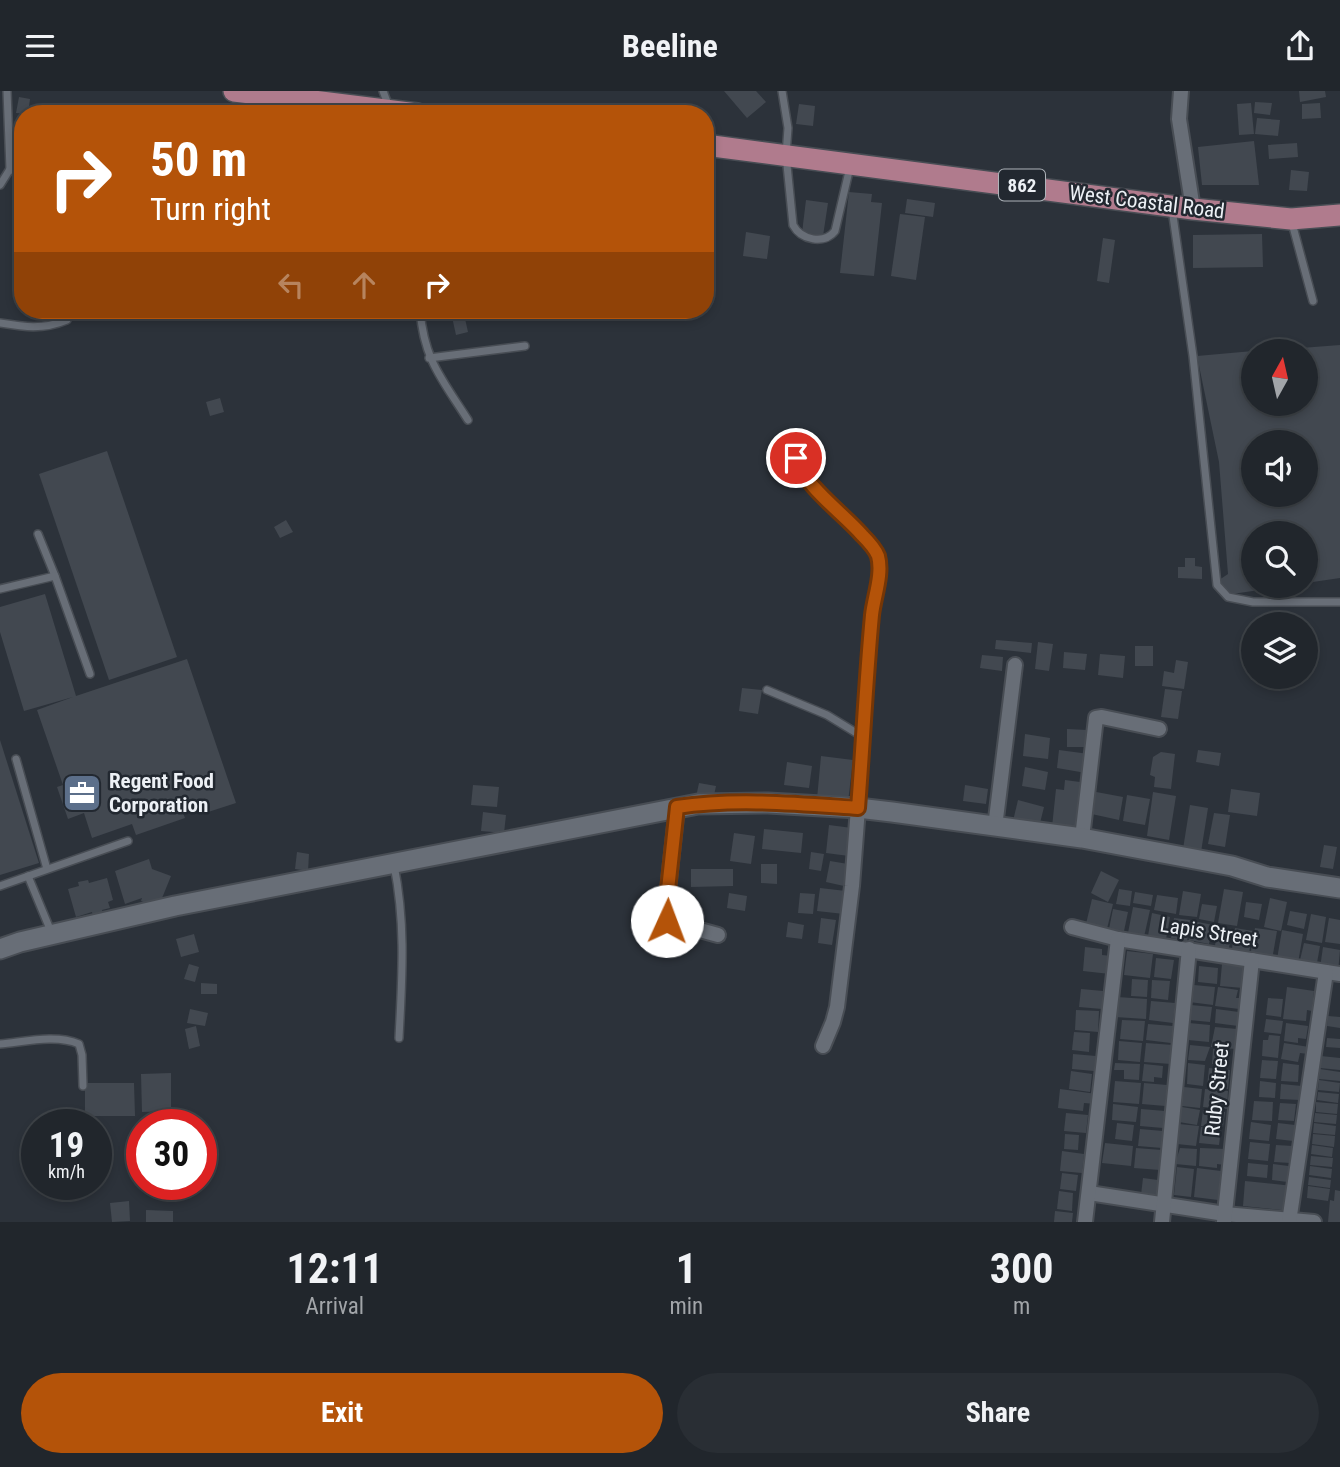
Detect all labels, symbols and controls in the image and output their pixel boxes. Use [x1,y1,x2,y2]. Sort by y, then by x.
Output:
icon: menu [21,27,59,65]
text: Beeline [622,27,718,65]
icon: share [1281,27,1319,65]
text: 50 m [150,131,247,188]
icon: right [35,133,126,224]
road number: 862 [999,169,1045,201]
street label: West Coastal Road [1068,181,1226,223]
text: Turn right [150,190,271,228]
icon: left [272,266,310,304]
icon: ahead [345,266,383,304]
icon: right [418,266,456,304]
north arrow [1241,339,1318,417]
map controls [1241,339,1318,689]
pin [766,428,826,488]
button: sound [1241,430,1318,507]
icon: arrive [777,439,815,477]
button: search [1241,521,1318,598]
button: layers [1241,612,1318,689]
place label: Regent Food Corporation [109,769,214,817]
office icon: Regent Food Corporation [61,772,103,814]
position arrow [630,884,704,958]
street label: Lapis Street [1158,912,1260,952]
street label: Ruby Street [1200,1041,1234,1137]
speed limit sign: 30 [126,1109,217,1200]
text: 19 [49,1125,84,1166]
text: km/h [48,1161,85,1182]
text: 12:11 [287,1244,383,1293]
text: 1 [676,1244,697,1293]
text: 300 [990,1244,1053,1293]
text: Arrival [305,1293,364,1320]
text: min [669,1293,703,1320]
text: m [1013,1293,1030,1320]
button: Exit [21,1373,663,1453]
button: Share [677,1373,1319,1453]

